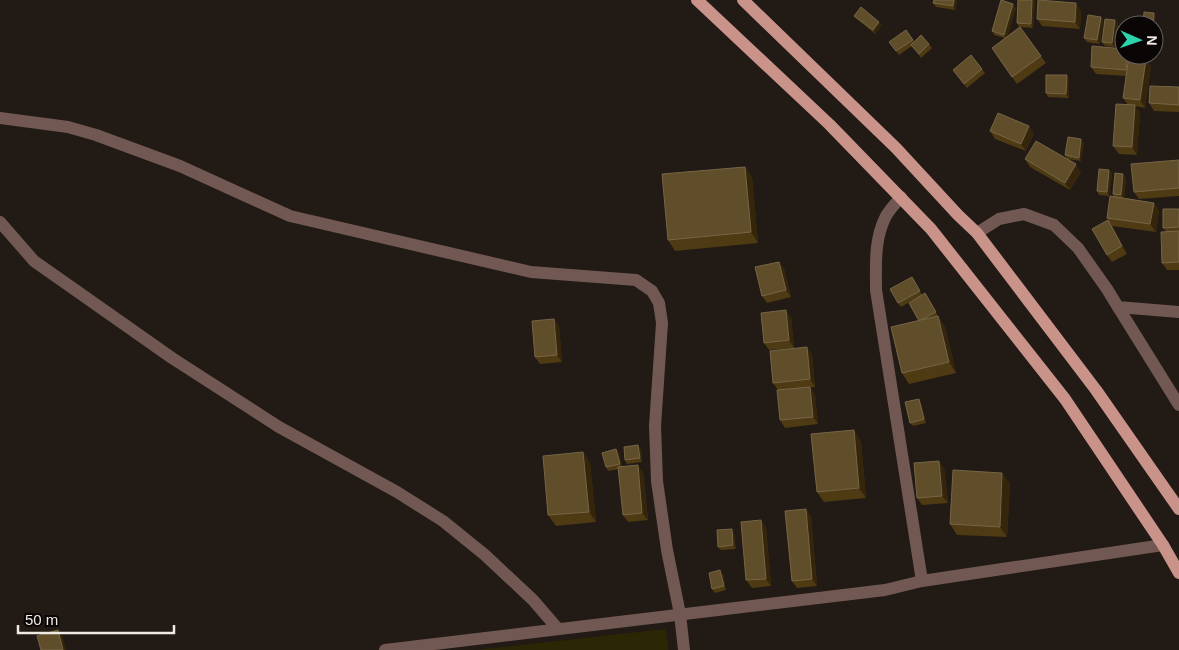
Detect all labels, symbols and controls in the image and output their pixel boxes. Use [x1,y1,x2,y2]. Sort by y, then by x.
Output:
north arrow [1114,15,1164,65]
text: N [1144,35,1160,46]
scale bar [18,602,174,634]
text: 50 m [25,611,58,628]

